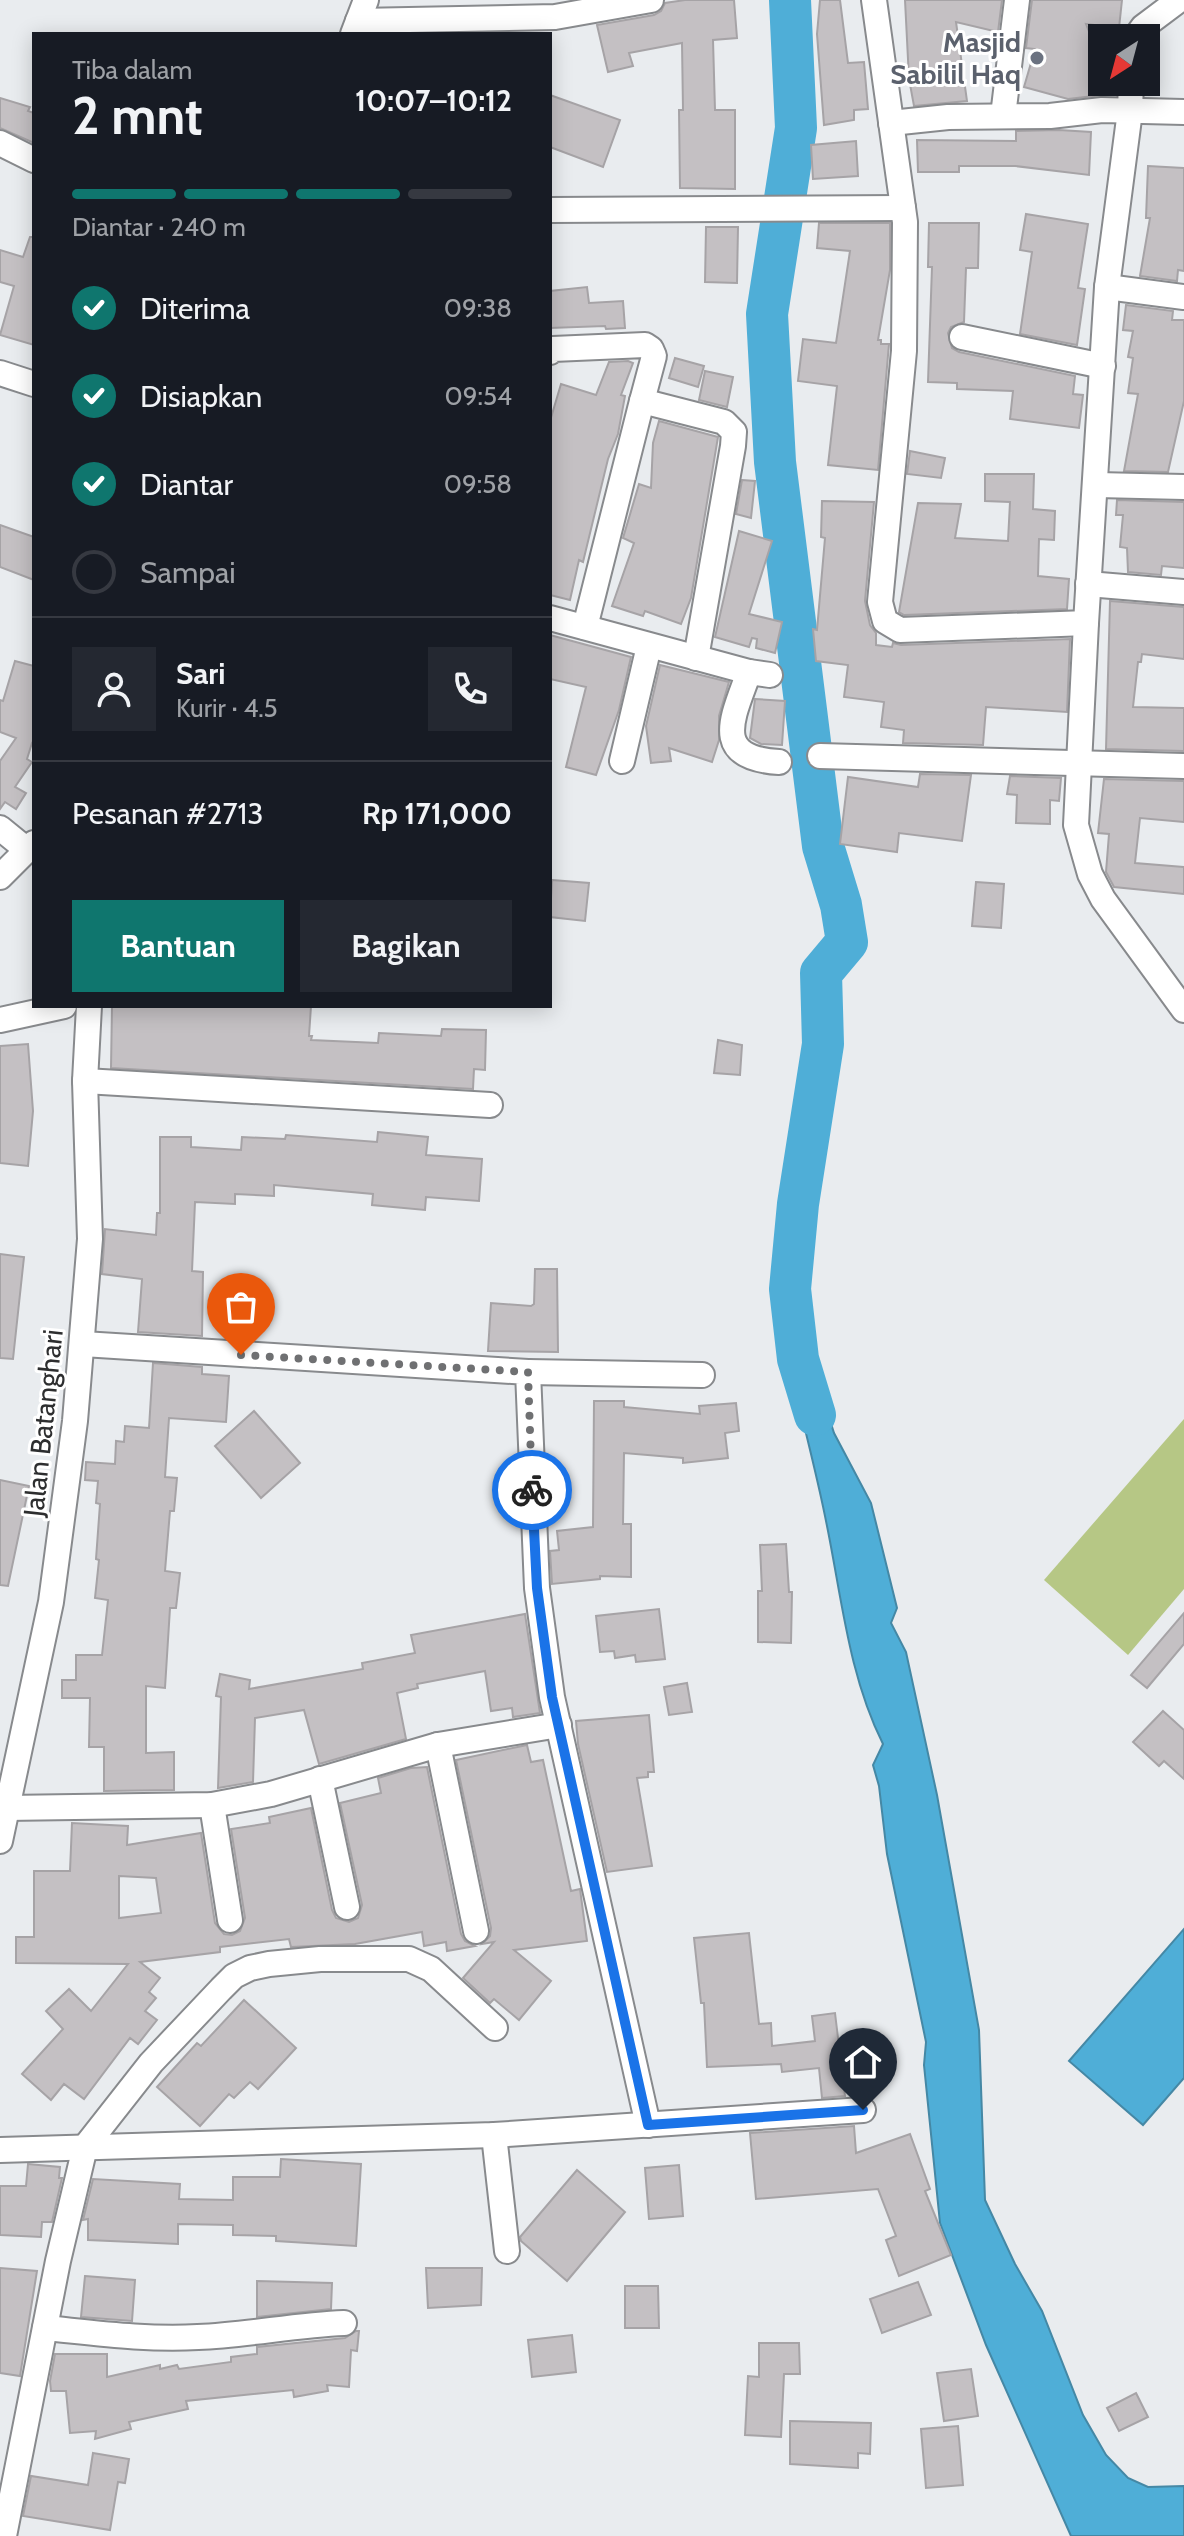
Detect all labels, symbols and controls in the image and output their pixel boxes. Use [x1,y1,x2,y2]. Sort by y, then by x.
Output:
north arrow [1088,24,1160,96]
map controls [1088,24,1160,96]
place label: Masjid Sabilil Haq [890,25,1021,91]
marker: Masjid Sabilil Haq [1028,49,1046,67]
text: Tiba dalam [72,54,192,86]
text: 10:07–10:12 [355,82,512,119]
text: 2 mnt [72,84,203,147]
text: Diantar · 240 m [72,211,246,243]
icon: check [72,286,116,330]
text: Diterima [140,290,250,327]
text: 09:38 [444,292,512,324]
icon: check [72,374,116,418]
text: Disiapkan [140,378,262,415]
text: 09:54 [445,380,512,412]
icon: check [72,462,116,506]
text: Diantar [140,466,233,503]
text: 09:58 [444,468,512,500]
text: Sampai [140,554,236,591]
button: person [72,647,156,731]
button: phone [428,647,512,731]
text: Sari [176,655,225,692]
text: Kurir · 4.5 [176,692,278,724]
text: Pesanan #2713 [72,795,264,832]
text: Rp 171,000 [362,795,512,832]
button: Bantuan [72,900,284,992]
button: Bagikan [300,900,512,992]
pin [207,1273,275,1355]
icon: bag [219,1285,263,1329]
street label: Jalan Batanghari [16,1328,70,1519]
courier [492,1450,572,1530]
icon: bike [510,1468,554,1512]
pin [829,2028,897,2110]
icon: home [841,2040,885,2084]

